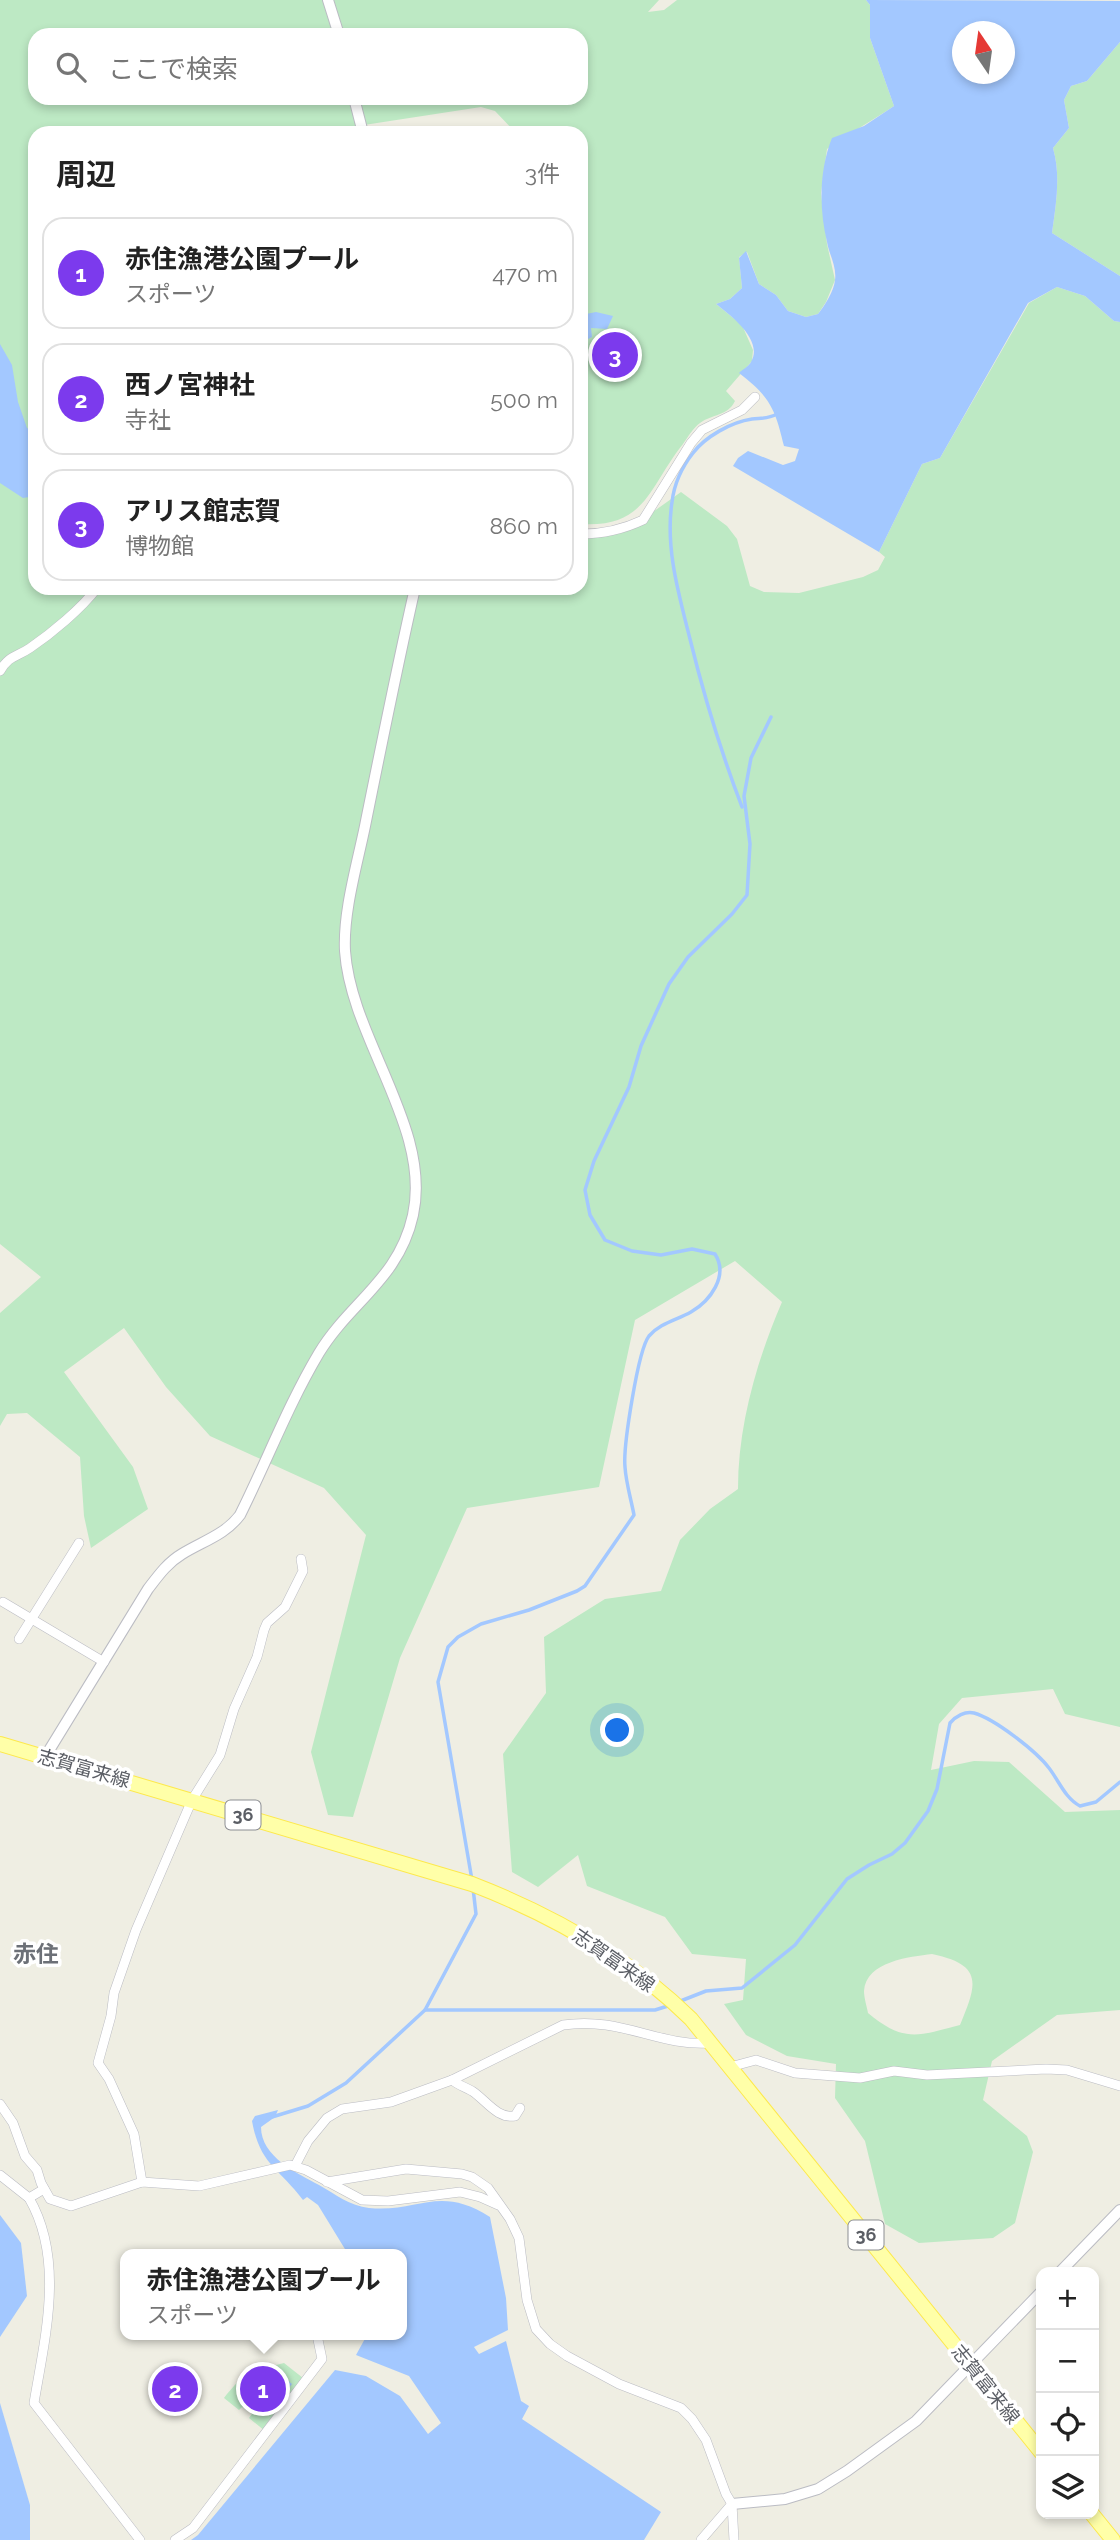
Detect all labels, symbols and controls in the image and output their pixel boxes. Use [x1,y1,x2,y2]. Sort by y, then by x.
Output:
north arrow [952,21,1015,84]
search box [28,28,588,105]
icon: search [52,48,90,86]
text: ここで検索 [108,54,238,84]
text: 周辺 [56,157,116,192]
text: 3件 [525,160,560,187]
text: 赤住漁港公園プール [125,244,359,274]
text: 1 [75,260,87,287]
text: 470 m [492,260,558,287]
text: スポーツ [125,280,217,307]
pin: 3 [592,329,638,381]
text: 西ノ宮神社 [125,370,255,400]
text: 2 [75,386,87,413]
text: 500 m [490,386,558,413]
text: 寺社 [125,406,171,433]
text: アリス館志賀 [125,496,281,526]
text: 3 [75,512,87,539]
text: 860 m [489,512,558,539]
text: 博物館 [125,532,194,559]
your location [600,1713,634,1747]
street label: 志賀富来線 [35,1744,133,1792]
road number: 36 [226,1800,260,1829]
street label: 志賀富来線 [569,1924,659,1996]
district label: 赤住 [13,1940,59,1967]
road number: 36 [848,2220,884,2250]
popup [120,2249,407,2340]
text: 赤住漁港公園プール [146,2265,381,2295]
map controls [1036,2267,1099,2519]
button: + [1036,2267,1099,2330]
text: スポーツ [146,2301,238,2328]
button: − [1036,2330,1099,2393]
street label: 志賀富来線 [948,2340,1024,2428]
pin: 2 [152,2363,198,2415]
pin: 1 [240,2363,286,2415]
button: locate [1036,2393,1099,2456]
button: layers [1036,2456,1099,2519]

